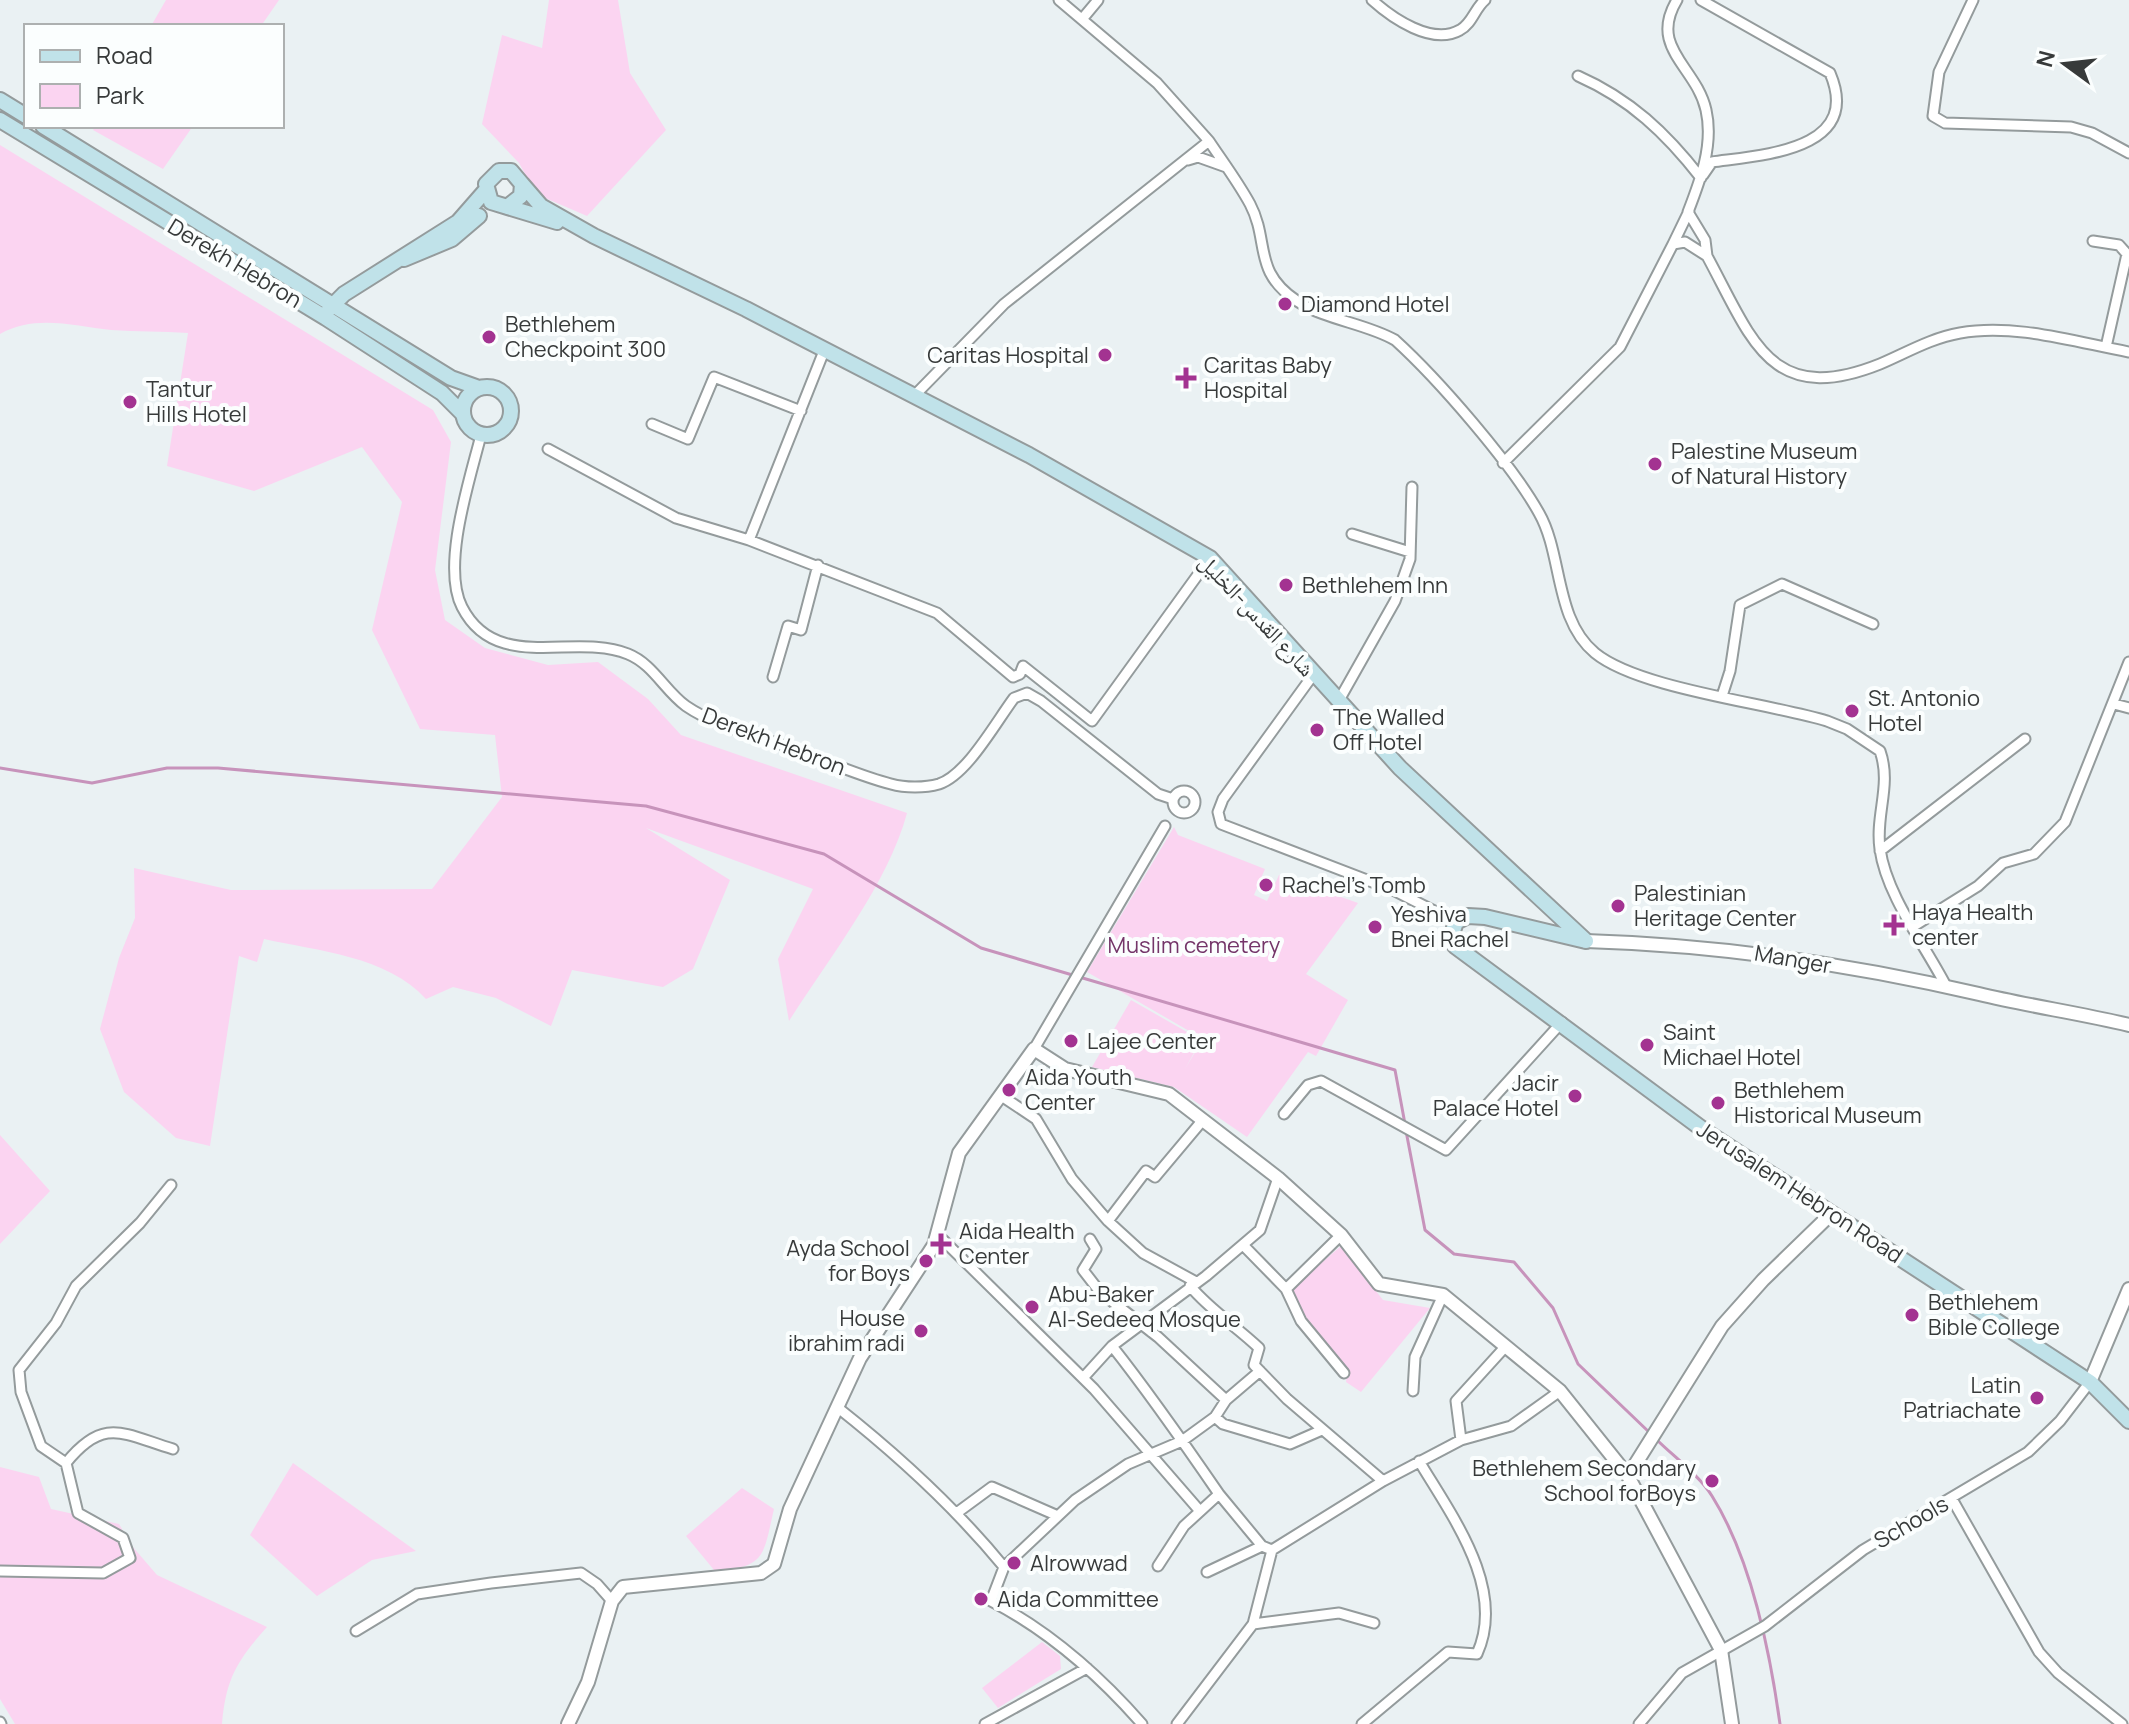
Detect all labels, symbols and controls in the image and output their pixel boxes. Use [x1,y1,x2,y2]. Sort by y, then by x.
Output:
legend [24,24,284,128]
north arrow [2025,24,2105,104]
text: Road [96,38,153,71]
text: N [2029,47,2062,70]
text: Park [96,78,145,111]
street label: Derekh Hebron [162,211,308,315]
place label: Diamond Hotel [1301,289,1450,319]
marker: Diamond Hotel [1276,295,1294,313]
place label: Bethlehem Checkpoint 300 [505,309,666,364]
marker: Bethlehem Checkpoint 300 [480,328,498,346]
place label: Caritas Hospital [927,340,1089,370]
marker: Caritas Hospital [1096,346,1114,364]
place label: Caritas Baby Hospital [1204,350,1332,405]
marker: Caritas Baby Hospital [1175,367,1197,389]
place label: Tantur Hills Hotel [146,374,247,429]
marker: Tantur Hills Hotel [121,393,139,411]
place label: Palestine Museum of Natural History [1671,436,1857,491]
marker: Palestine Museum of Natural History [1646,455,1664,473]
street label: شارع القدس-الخليل [1192,547,1322,683]
place label: Bethlehem Inn [1302,570,1448,600]
marker: Bethlehem Inn [1277,576,1295,594]
place label: St. Antonio Hotel [1868,683,1980,738]
street label: Derekh Hebron [698,700,850,782]
place label: The Walled Off Hotel [1333,702,1444,757]
marker: St. Antonio Hotel [1843,702,1861,720]
marker: The Walled Off Hotel [1308,721,1326,739]
place label: Rachel's Tomb [1282,870,1426,900]
marker: Rachel's Tomb [1257,876,1275,894]
place label: Palestinian Heritage Center [1634,878,1797,933]
marker: Palestinian Heritage Center [1609,897,1627,915]
place label: Haya Health center [1912,897,2033,952]
place label: Yeshiva Bnei Rachel [1391,899,1509,954]
marker: Haya Health center [1883,914,1905,936]
marker: Yeshiva Bnei Rachel [1366,918,1384,936]
park label: Muslim cemetery [1108,930,1281,960]
street label: Manger [1752,937,1834,981]
place label: Saint Michael Hotel [1663,1017,1801,1072]
place label: Lajee Center [1087,1026,1217,1056]
marker: Lajee Center [1062,1032,1080,1050]
marker: Saint Michael Hotel [1638,1036,1656,1054]
place label: Aida Youth Center [1025,1062,1132,1117]
place label: Jacir Palace Hotel [1433,1068,1559,1123]
place label: Bethlehem Historical Museum [1734,1075,1922,1130]
marker: Aida Youth Center [1000,1081,1018,1099]
marker: Jacir Palace Hotel [1566,1087,1584,1105]
marker: Bethlehem Historical Museum [1709,1094,1727,1112]
street label: Jerusalem Hebron Road [1691,1114,1909,1270]
place label: Aida Health Center [959,1216,1075,1271]
place label: Ayda School for Boys [786,1233,910,1288]
marker: Aida Health Center [930,1233,952,1255]
marker: Ayda School for Boys [917,1252,935,1270]
place label: Abu-Baker Al-Sedeeq Mosque [1048,1279,1241,1334]
place label: Bethlehem Bible College [1928,1287,2060,1342]
marker: Abu-Baker Al-Sedeeq Mosque [1023,1298,1041,1316]
place label: House ibrahim radi [788,1303,905,1358]
marker: Bethlehem Bible College [1903,1306,1921,1324]
marker: House ibrahim radi [912,1322,930,1340]
place label: Latin Patriachate [1903,1370,2021,1425]
marker: Latin Patriachate [2028,1389,2046,1407]
place label: Bethlehem Secondary School forBoys [1472,1453,1696,1508]
marker: Bethlehem Secondary School forBoys [1703,1472,1721,1490]
street label: Schools [1868,1489,1954,1555]
place label: Alrowwad [1030,1548,1128,1578]
marker: Alrowwad [1005,1554,1023,1572]
place label: Aida Committee [997,1584,1159,1614]
marker: Aida Committee [972,1590,990,1608]

